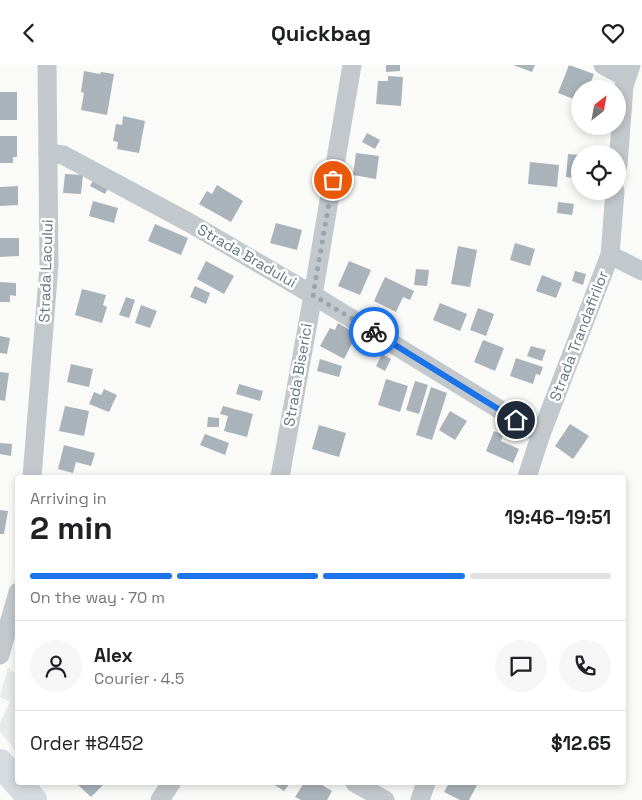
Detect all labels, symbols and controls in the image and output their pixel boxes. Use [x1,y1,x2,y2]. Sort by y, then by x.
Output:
icon: back [15,19,43,47]
text: Quickbag [271,19,371,47]
icon: heart [599,19,627,47]
north arrow [571,80,626,135]
map controls [571,80,626,200]
button: locate [571,145,626,200]
pin [312,159,354,201]
icon: bag [319,166,347,194]
street label: Strada Lacului [34,219,57,323]
street label: Strada Bradului [194,220,300,292]
street label: Strada Trandafirilor [545,268,612,404]
courier [349,307,399,357]
icon: bike [360,318,388,346]
street label: Strada Biserici [279,322,316,428]
pin [495,399,537,441]
icon: home [502,406,530,434]
text: Arriving in [30,488,107,509]
text: 19:46–19:51 [504,505,611,530]
text: 2 min [30,508,113,548]
text: On the way · 70 m [30,587,165,608]
button: person [30,640,82,692]
button: chat [495,640,547,692]
button: phone [559,640,611,692]
text: Alex [94,643,133,668]
text: Courier · 4.5 [94,668,184,689]
text: Order #8452 [30,731,143,756]
text: $12.65 [551,731,611,756]

